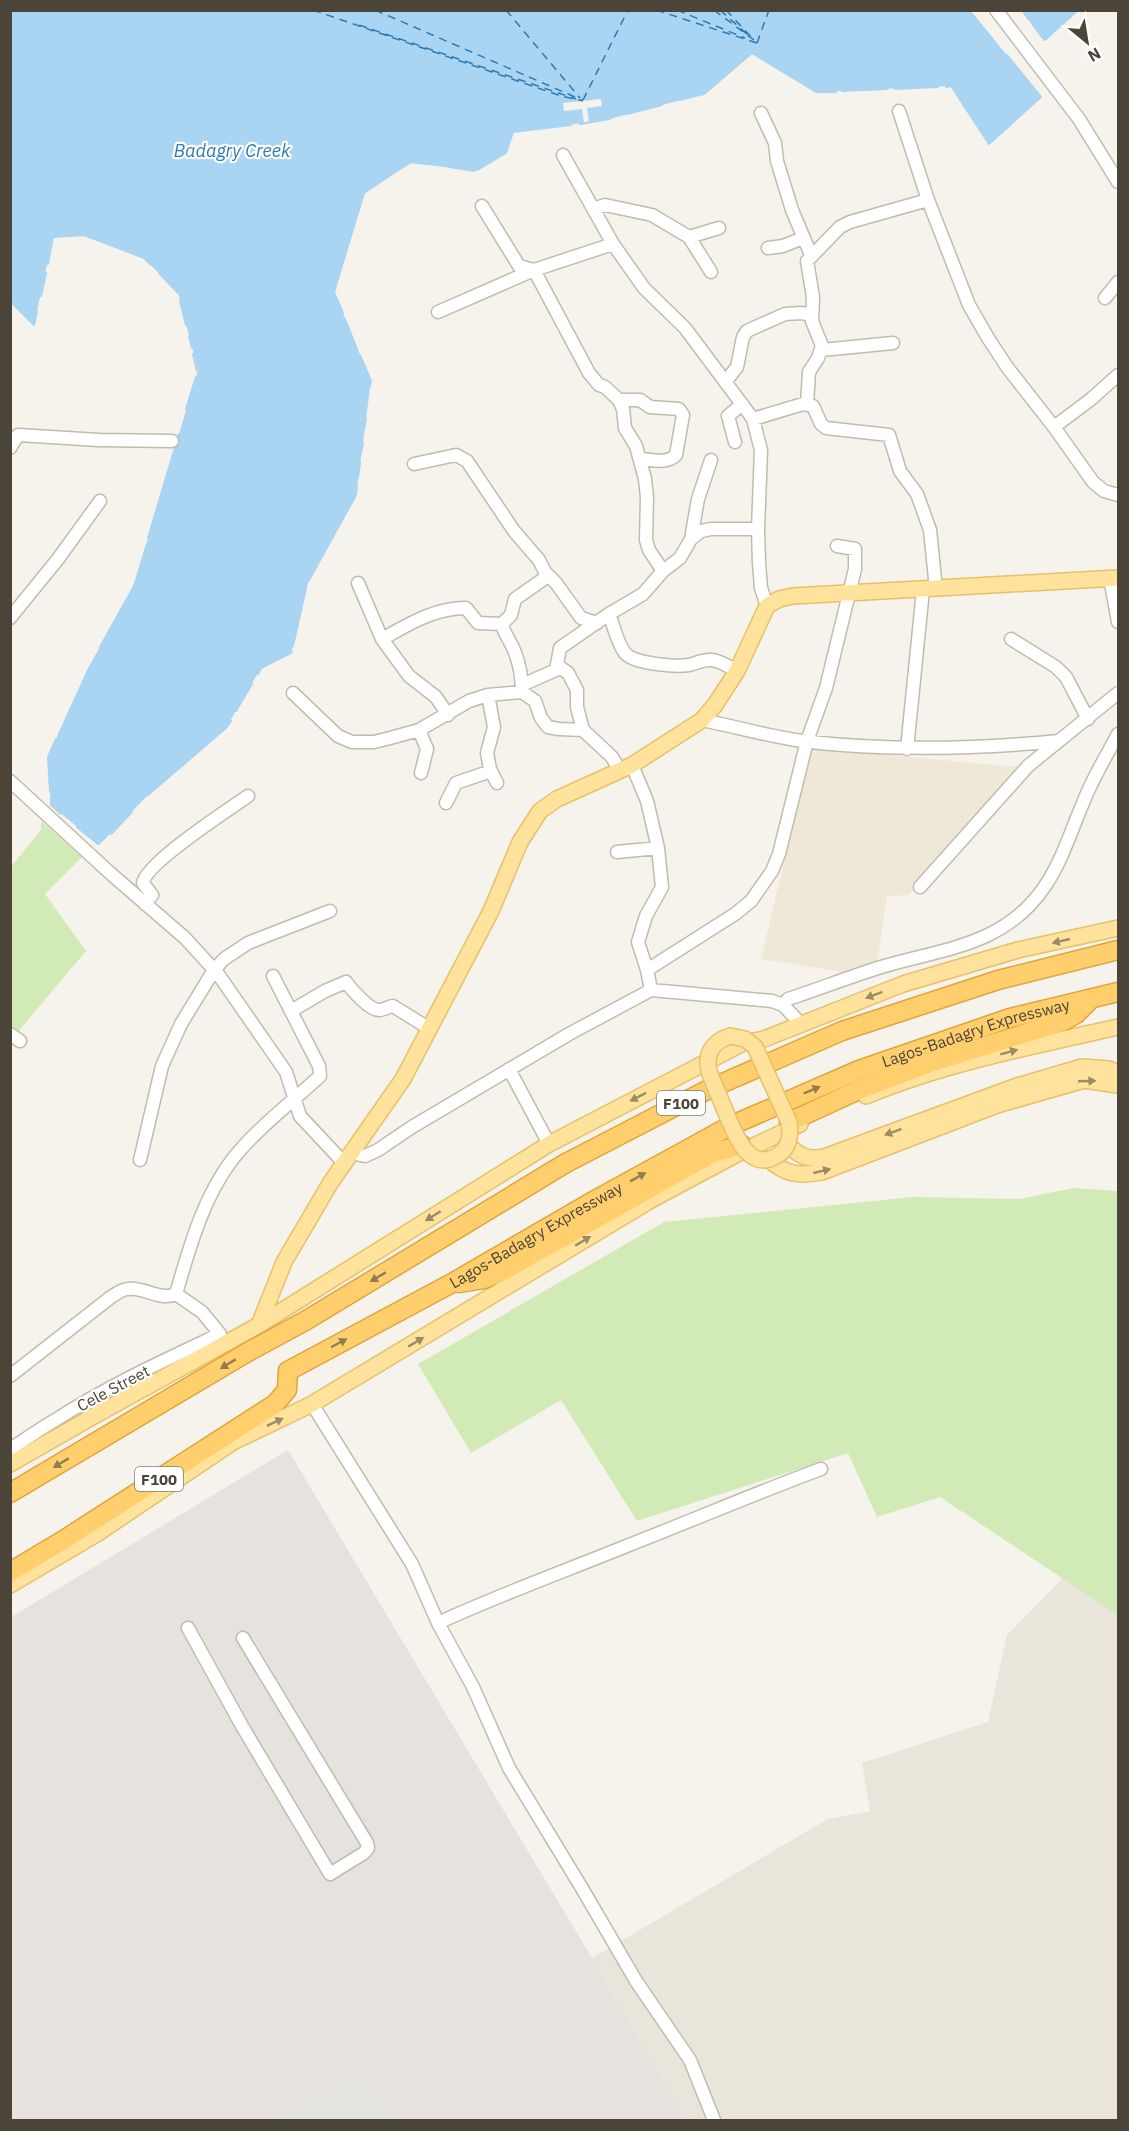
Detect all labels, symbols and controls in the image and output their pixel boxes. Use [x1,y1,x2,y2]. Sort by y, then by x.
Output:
north arrow [1057,12,1117,72]
text: N [1084,43,1105,67]
water label: Badagry Creek [174,139,291,162]
one-way arrow [1052,936,1071,946]
one-way arrow [865,991,883,1000]
street label: Lagos-Badagry Expressway [879,994,1072,1071]
one-way arrow [1000,1047,1018,1057]
one-way arrow [1078,1077,1097,1086]
one-way arrow [804,1085,822,1095]
road number: F100 [657,1091,705,1115]
one-way arrow [630,1093,647,1102]
one-way arrow [884,1127,902,1137]
one-way arrow [812,1166,831,1176]
one-way arrow [630,1172,647,1182]
street label: Lagos-Badagry Expressway [446,1177,626,1292]
one-way arrow [425,1210,441,1221]
one-way arrow [575,1236,592,1246]
one-way arrow [370,1271,386,1282]
one-way arrow [408,1336,424,1347]
one-way arrow [331,1338,348,1348]
one-way arrow [220,1358,236,1369]
street label: Cele Street [73,1361,153,1415]
one-way arrow [266,1418,283,1427]
one-way arrow [53,1458,69,1469]
road number: F100 [135,1467,183,1491]

